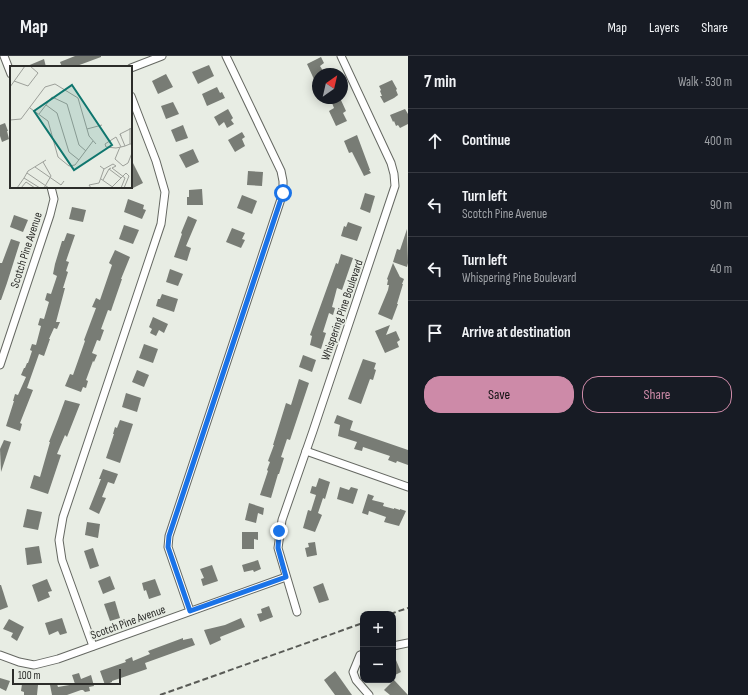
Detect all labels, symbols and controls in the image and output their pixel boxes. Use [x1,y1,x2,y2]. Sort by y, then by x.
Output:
text: Map [20,16,48,39]
text: Map [607,19,627,36]
text: Layers [649,19,679,36]
text: Share [701,19,728,36]
inset map [10,66,132,188]
north arrow [312,68,348,104]
text: 7 min [424,72,456,92]
text: Walk · 530 m [678,74,732,90]
icon: ahead [424,130,446,152]
text: Continue [462,131,511,150]
text: 400 m [705,133,732,149]
route start [274,184,292,202]
text: Turn left [462,187,507,206]
icon: left [424,194,446,216]
text: 90 m [710,197,732,213]
text: Scotch Pine Avenue [462,206,547,222]
street label: Scotch Pine Avenue [7,210,46,290]
text: Turn left [462,251,507,270]
street label: Whispering Pine Boulevard [318,258,367,363]
icon: left [424,258,446,280]
text: 40 m [710,261,732,277]
text: Whispering Pine Boulevard [462,270,576,286]
icon: arrive [424,322,446,344]
text: Arrive at destination [462,323,571,342]
button: Save [424,376,574,413]
button: Share [582,376,732,413]
route end [270,522,288,540]
street label: Scotch Pine Avenue [89,602,168,643]
map controls [360,611,396,683]
button: + [360,611,396,647]
button: − [360,647,396,683]
scale bar [12,667,121,686]
text: 100 m [18,669,40,682]

